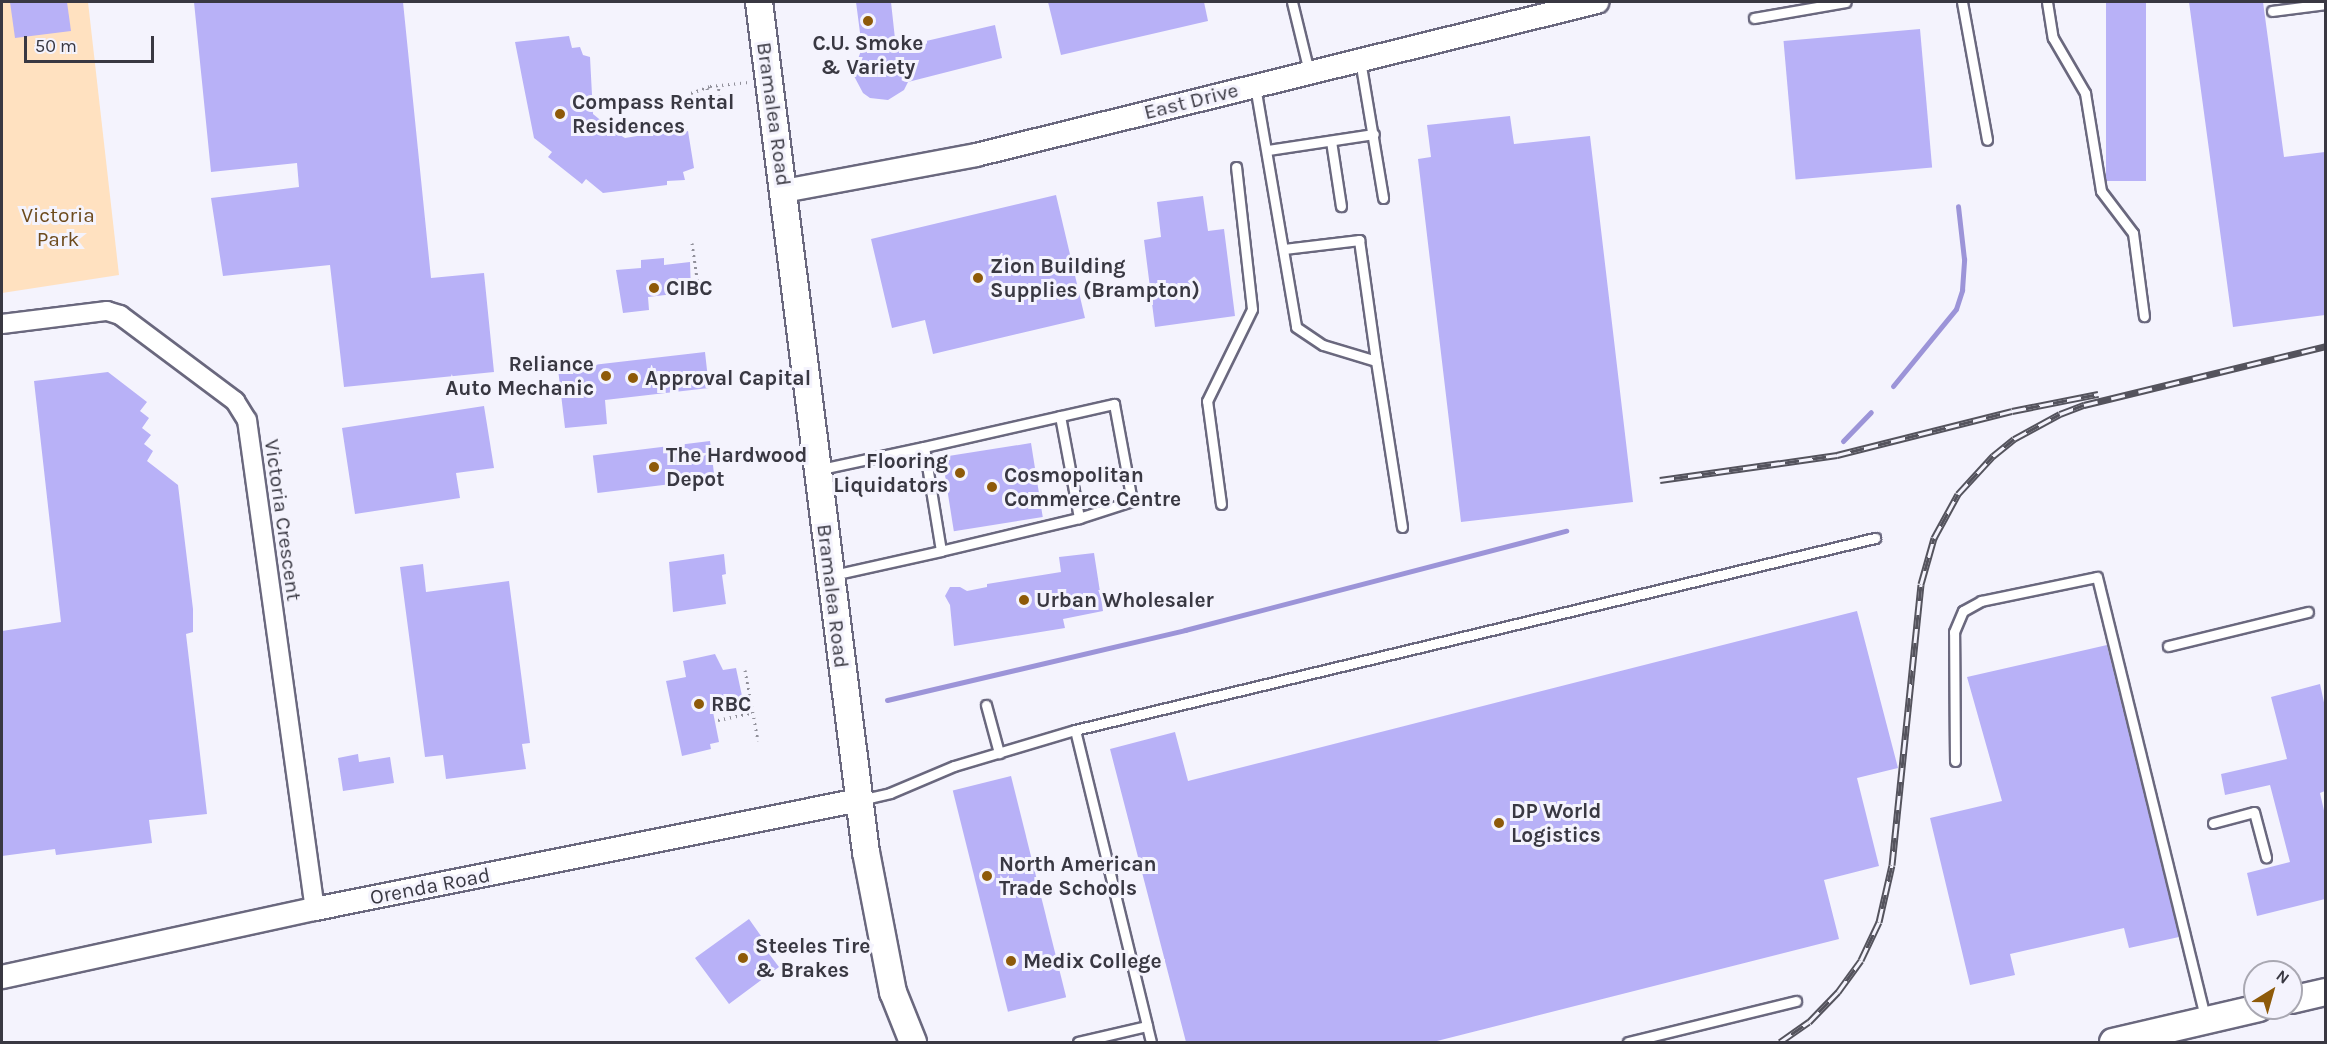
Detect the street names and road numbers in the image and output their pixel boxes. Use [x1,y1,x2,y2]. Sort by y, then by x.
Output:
street label: Bramalea Road [751,40,797,188]
street label: East Drive [1141,77,1241,125]
street label: Victoria Crescent [259,437,307,603]
street label: Bramalea Road [812,523,854,669]
street label: Orenda Road [368,862,492,910]

